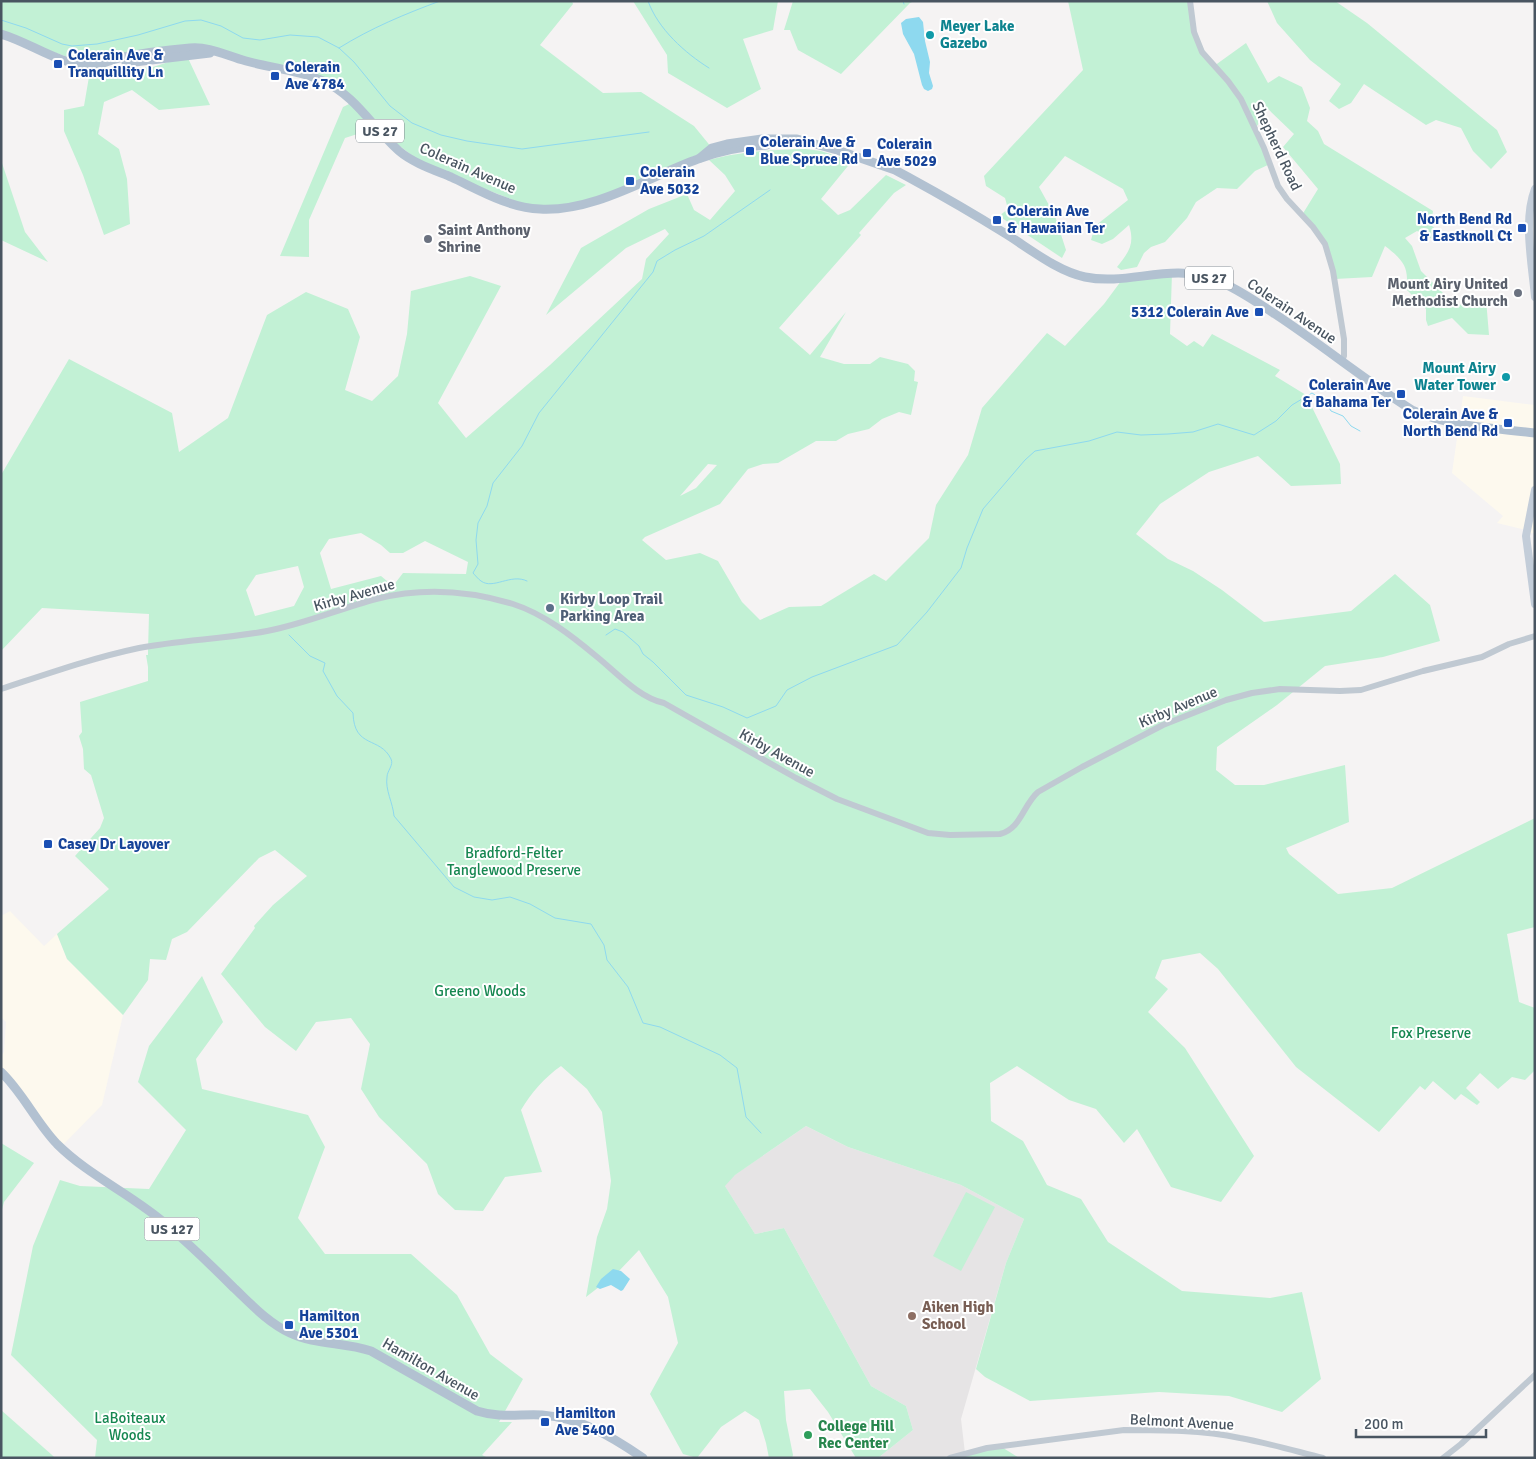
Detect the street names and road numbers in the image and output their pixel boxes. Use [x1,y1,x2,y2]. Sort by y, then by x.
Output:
street label: Shepherd Road [1248,99,1306,194]
road number: US 27 [356,120,404,142]
street label: Colerain Avenue [417,139,519,197]
road number: US 27 [1185,266,1233,290]
street label: Colerain Avenue [1244,274,1340,348]
street label: Kirby Avenue [311,575,397,615]
street label: Kirby Avenue [1136,682,1220,732]
street label: Kirby Avenue [736,725,818,781]
road number: US 127 [144,1218,200,1240]
street label: Hamilton Avenue [379,1334,483,1404]
street label: Belmont Avenue [1129,1410,1235,1434]

